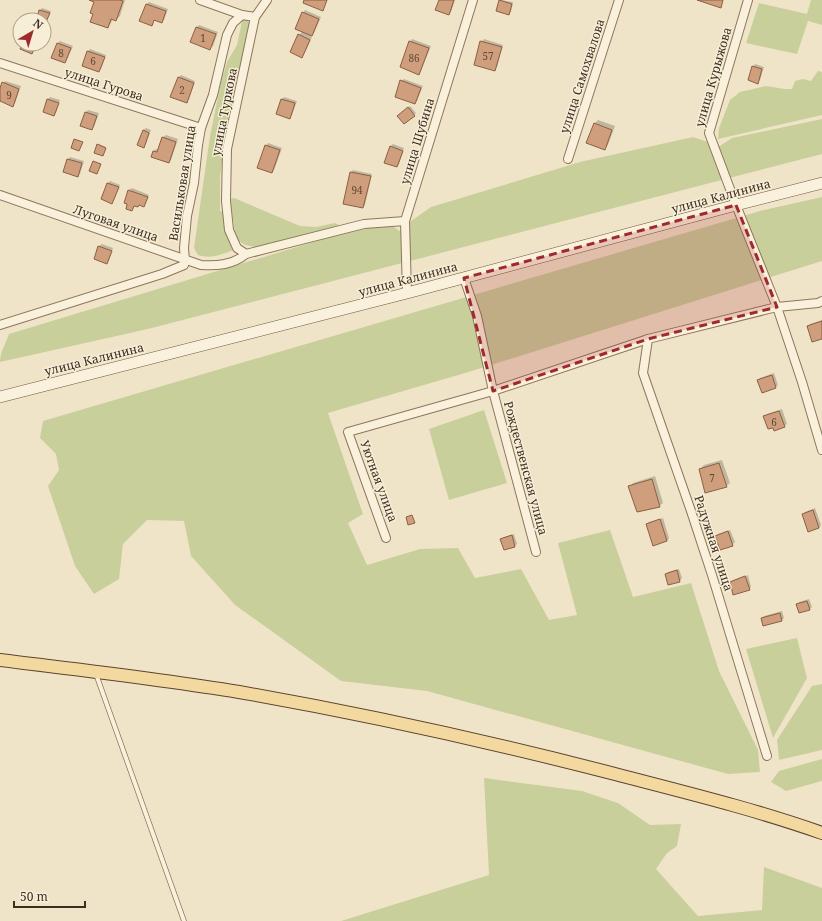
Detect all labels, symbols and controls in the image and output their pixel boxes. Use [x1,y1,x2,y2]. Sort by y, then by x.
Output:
north arrow [12,12,52,52]
text: N [30,15,47,33]
street label: улица Самохвалова [555,16,609,135]
street label: улица Курыжова [691,25,735,129]
house number: 1 [200,31,206,45]
house number: 8 [58,46,64,60]
house number: 57 [482,49,494,63]
house number: 86 [408,51,420,65]
house number: 6 [90,54,96,68]
street label: улица Гурова [62,63,146,105]
street label: улица Туркова [207,66,241,158]
house number: 2 [179,83,185,97]
house number: 9 [6,88,12,102]
street label: улица Шубина [396,95,438,186]
street label: Васильковая улица [164,124,200,242]
street label: улица Калинина [670,175,773,217]
house number: 94 [351,183,363,197]
street label: Луговая улица [71,201,161,246]
street label: улица Калинина [357,258,460,300]
street label: улица Калинина [42,338,146,380]
street label: Рождественская улица [500,399,552,537]
house number: 6 [771,415,777,429]
street label: Уютная улица [356,438,402,524]
house number: 7 [709,471,715,485]
street label: Радужная улица [690,493,738,593]
scale bar [14,883,85,909]
text: 50 m [20,888,48,905]

